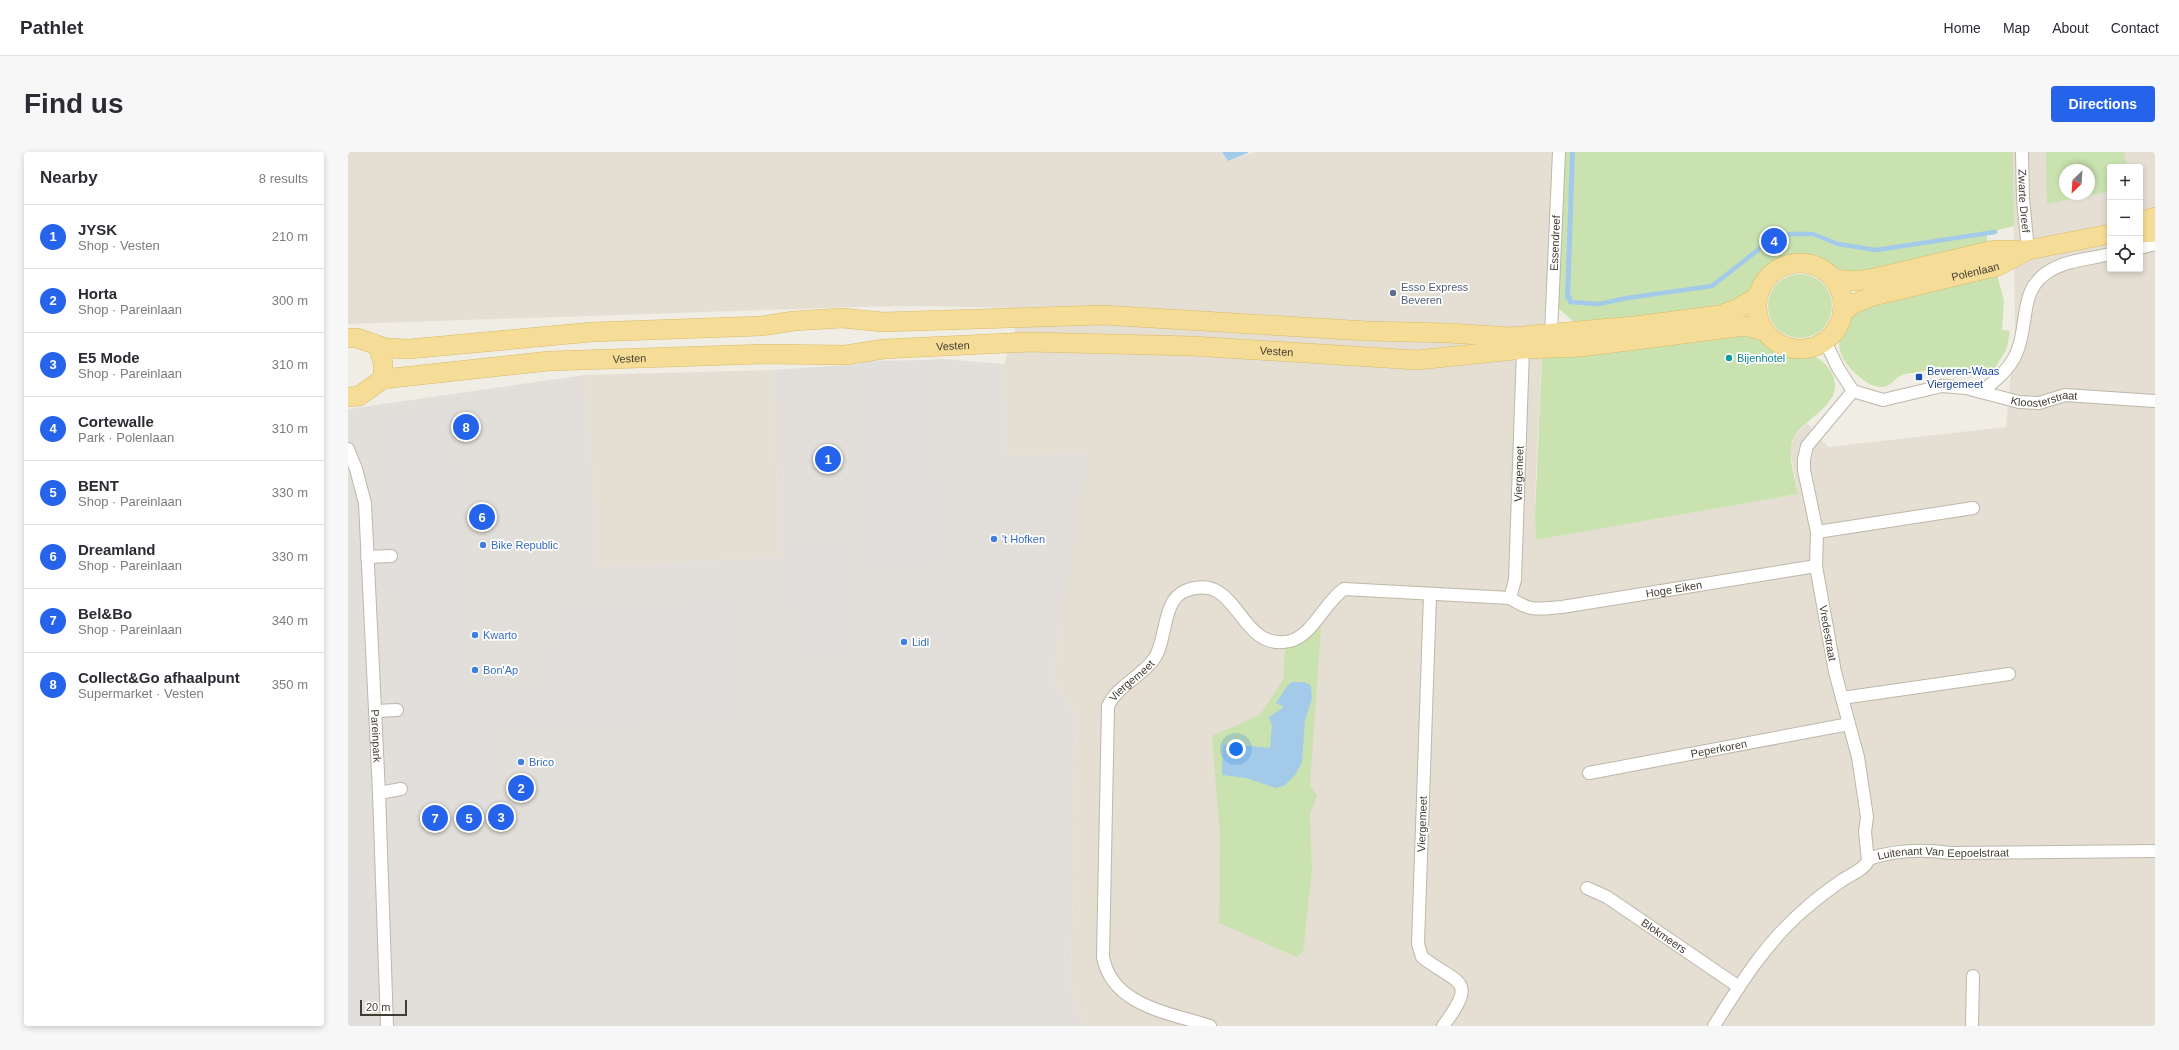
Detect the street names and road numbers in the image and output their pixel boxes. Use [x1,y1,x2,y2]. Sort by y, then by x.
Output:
street label: Zwarte Dreef [2016,169,2032,234]
street label: Essendreef [1548,214,1562,271]
street label: Polenlaan [1950,260,2001,283]
street label: Vesten [936,339,970,352]
street label: Vesten [1259,344,1294,358]
street label: Vesten [613,352,647,365]
street label: Kloosterstraat [2009,389,2078,409]
street label: Viergemeet [1512,445,1526,502]
street label: Hoge Eiken [1645,578,1703,599]
street label: Vredestraat [1817,604,1839,662]
street label: Viergemeet [1107,658,1157,703]
street label: Pareinpark [369,709,384,763]
street label: Peperkoren [1690,737,1748,760]
street label: Viergemeet [1415,796,1429,852]
street label: Luitenant Van Eepoelstraat [1876,845,2009,862]
street label: Blokmeers [1639,916,1689,956]

